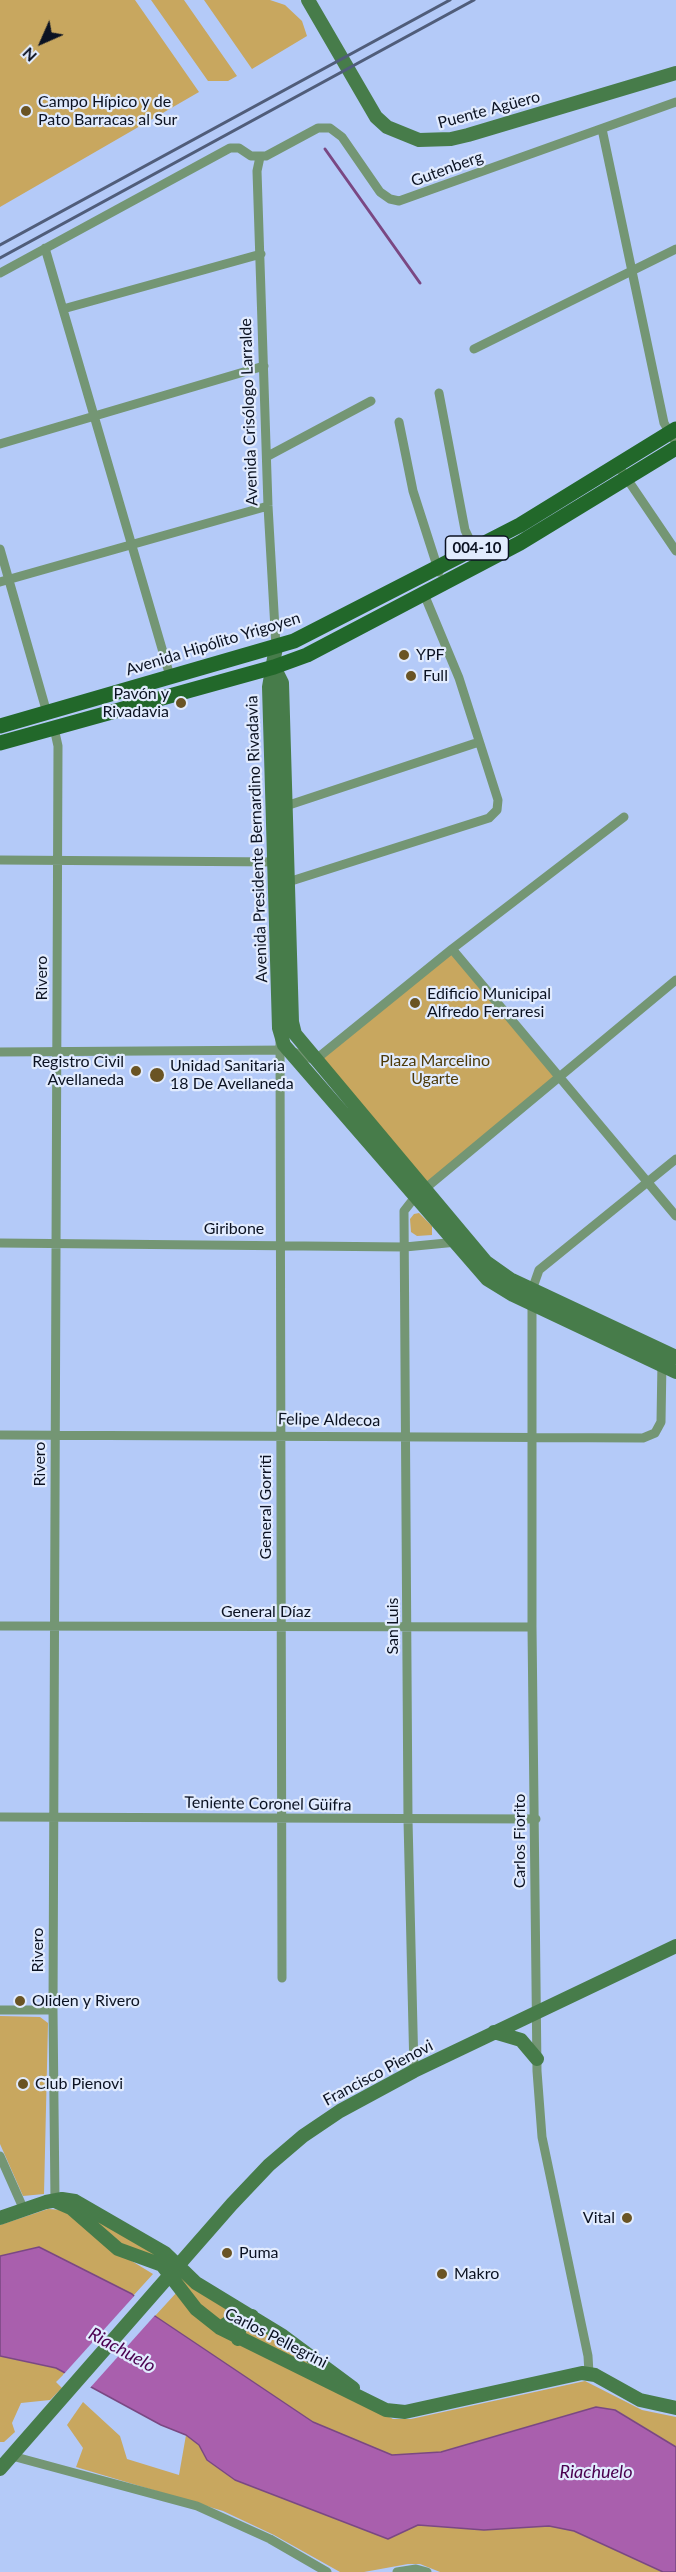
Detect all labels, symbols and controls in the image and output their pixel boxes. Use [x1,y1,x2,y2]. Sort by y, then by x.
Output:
north arrow [12,12,72,72]
text: N [18,44,40,66]
street label: Puente Agüero [436,87,542,133]
place label: Campo Hípico y de Pato Barracas al Sur [38,92,177,130]
marker: Campo Hípico y de Pato Barracas al Sur [19,104,33,118]
street label: Gutenberg [409,147,485,191]
street label: Avenida Crisólogo Larralde [236,318,262,506]
road number: 004-10 [446,536,508,560]
street label: Avenida Hipólito Yrigoyen [123,608,303,680]
place label: YPF [416,645,445,665]
marker: YPF [397,648,411,662]
place label: Full [423,666,448,686]
marker: Full [404,669,418,683]
place label: Pavón y Rivadavia [102,684,169,722]
street label: Avenida Presidente Bernardino Rivadavia [242,695,272,983]
marker: Pavón y Rivadavia [174,696,188,710]
street label: Rivero [32,956,52,1000]
place label: Edificio Municipal Alfredo Ferraresi [427,984,551,1022]
marker: Edificio Municipal Alfredo Ferraresi [408,996,422,1010]
park label: Plaza Marcelino Ugarte [380,1051,490,1089]
place label: Registro Civil Avellaneda [32,1052,124,1090]
place label: Unidad Sanitaria 18 De Avellaneda [170,1056,294,1094]
marker: Registro Civil Avellaneda [129,1064,143,1078]
marker: Unidad Sanitaria 18 De Avellaneda [148,1066,166,1084]
street label: Giribone [204,1219,264,1239]
street label: Felipe Aldecoa [278,1410,380,1430]
street label: Rivero [30,1442,50,1486]
street label: General Gorriti [256,1455,276,1559]
street label: San Luis [383,1598,403,1654]
street label: General Díaz [221,1602,311,1622]
street label: Teniente Coronel Güifra [184,1793,352,1815]
street label: Carlos Fiorito [510,1794,530,1888]
street label: Rivero [28,1928,48,1972]
place label: Oliden y Rivero [32,1991,140,2011]
marker: Oliden y Rivero [13,1994,27,2008]
street label: Francisco Pienovi [320,2036,436,2110]
place label: Club Pienovi [35,2074,123,2094]
marker: Club Pienovi [16,2077,30,2091]
place label: Vital [583,2208,615,2228]
marker: Vital [620,2211,634,2225]
place label: Puma [239,2243,279,2263]
marker: Puma [220,2246,234,2260]
place label: Makro [454,2264,499,2284]
marker: Makro [435,2267,449,2281]
street label: Carlos Pellegrini [221,2304,331,2372]
water label: Riachuelo [85,2323,159,2377]
water label: Riachuelo [560,2461,632,2483]

